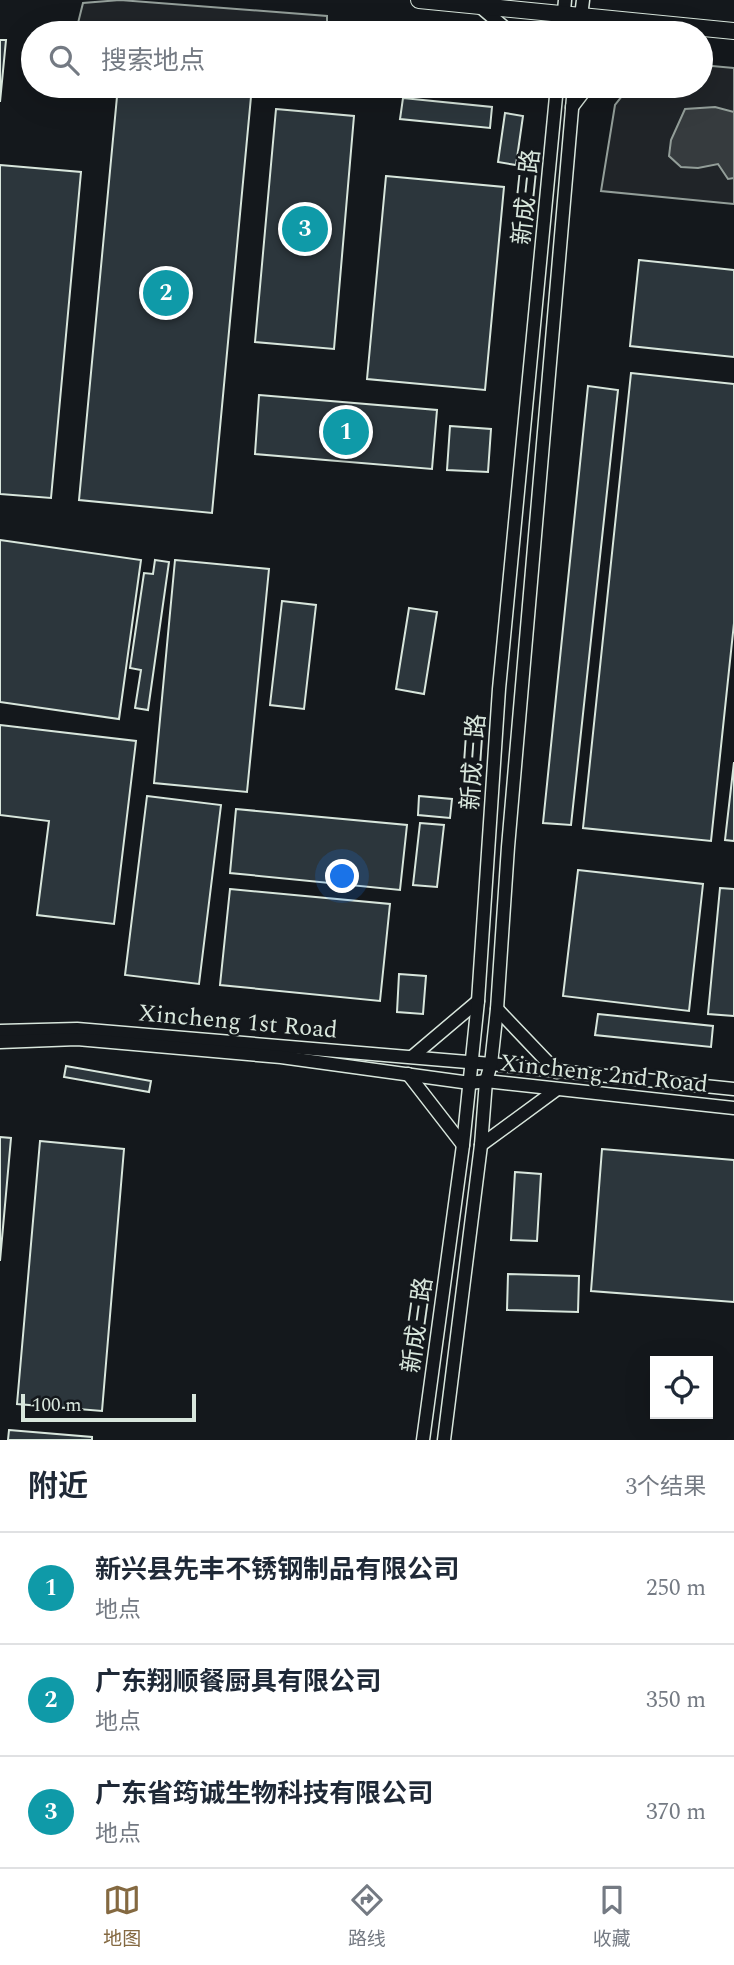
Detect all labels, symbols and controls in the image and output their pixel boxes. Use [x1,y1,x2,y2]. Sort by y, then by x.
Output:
search box [21,21,713,98]
icon: search [45,41,83,79]
text: 搜索地点 [101,41,205,81]
street label: 新成三路 [504,147,550,247]
pin: 3 [282,203,328,255]
pin: 2 [143,267,189,319]
pin: 1 [323,406,369,458]
street label: 新成三路 [453,713,495,811]
your location [325,859,359,893]
street label: Xincheng 1st Road [137,995,339,1049]
street label: Xincheng 2nd Road [498,1045,710,1103]
street label: 新成三路 [393,1275,442,1375]
map controls [650,1356,713,1419]
button: locate [650,1356,713,1419]
scale bar [21,1391,196,1423]
text: 100 m [32,1391,82,1420]
text: 附近 [28,1464,88,1510]
text: 3个结果 [626,1470,706,1505]
text: 新兴县先丰不锈钢制品有限公司 [95,1550,459,1590]
text: 1 [45,1571,57,1606]
text: 250 m [646,1571,706,1606]
text: 地点 [95,1593,141,1628]
text: 广东翔顺餐厨具有限公司 [95,1662,381,1702]
text: 2 [45,1683,57,1718]
text: 350 m [646,1683,706,1718]
text: 地点 [95,1705,141,1740]
text: 广东省筠诚生物科技有限公司 [95,1774,433,1814]
text: 3 [45,1795,57,1830]
text: 370 m [646,1795,706,1830]
text: 地点 [95,1817,141,1852]
tab: 地图 [103,1881,141,1954]
tab: 路线 [348,1881,386,1954]
tab: 收藏 [593,1881,631,1954]

